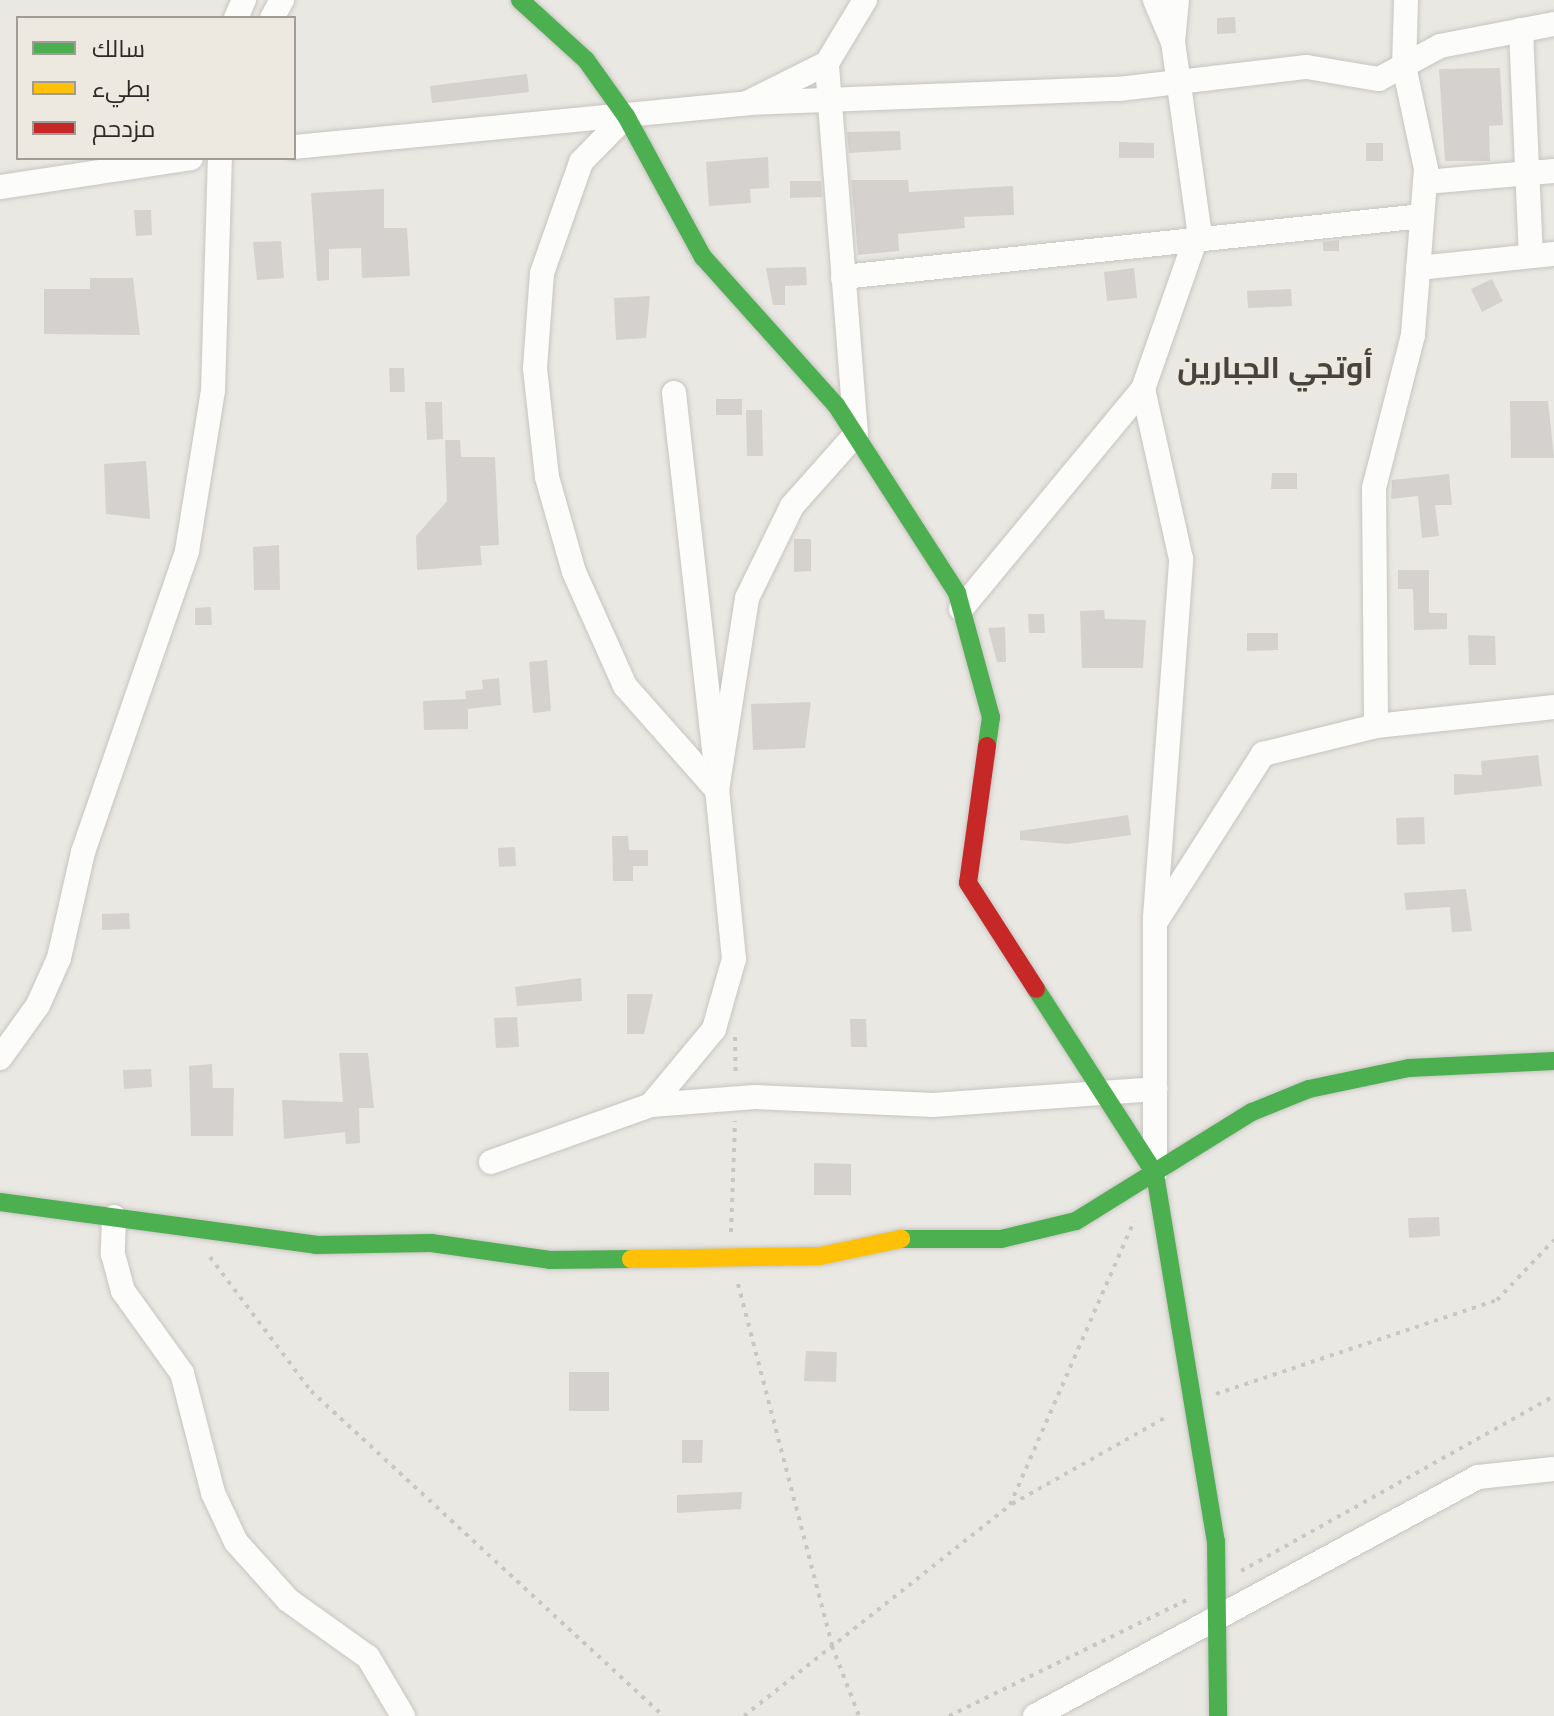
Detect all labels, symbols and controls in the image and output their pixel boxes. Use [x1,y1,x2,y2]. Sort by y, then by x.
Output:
legend [16,16,296,160]
text: سالك [92,34,145,63]
text: بطيء [92,74,151,103]
text: مزدحم [92,114,155,143]
district label: أوتجي الجبارين [1177,350,1373,386]

